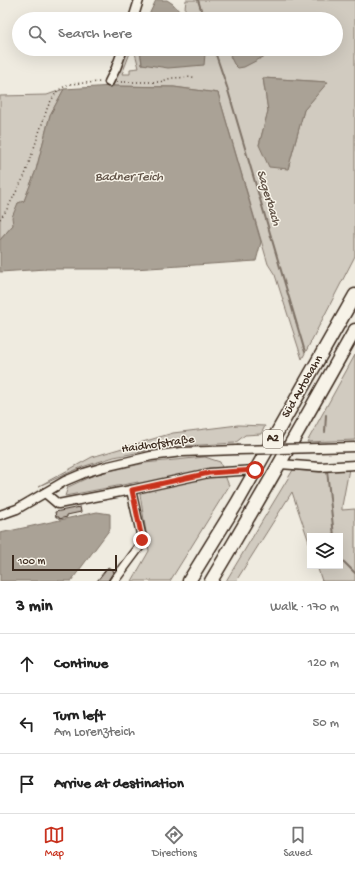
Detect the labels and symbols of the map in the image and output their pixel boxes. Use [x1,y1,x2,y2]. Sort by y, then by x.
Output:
water label: Sagerbach [252,168,284,229]
water label: Badner Teich [95,170,164,185]
street label: Süd Autobahn [279,353,327,421]
road number: A2 [263,430,283,448]
street label: Haidhofstraße [121,433,196,457]
route start [246,461,264,479]
route end [133,531,151,549]
scale bar [12,553,117,572]

